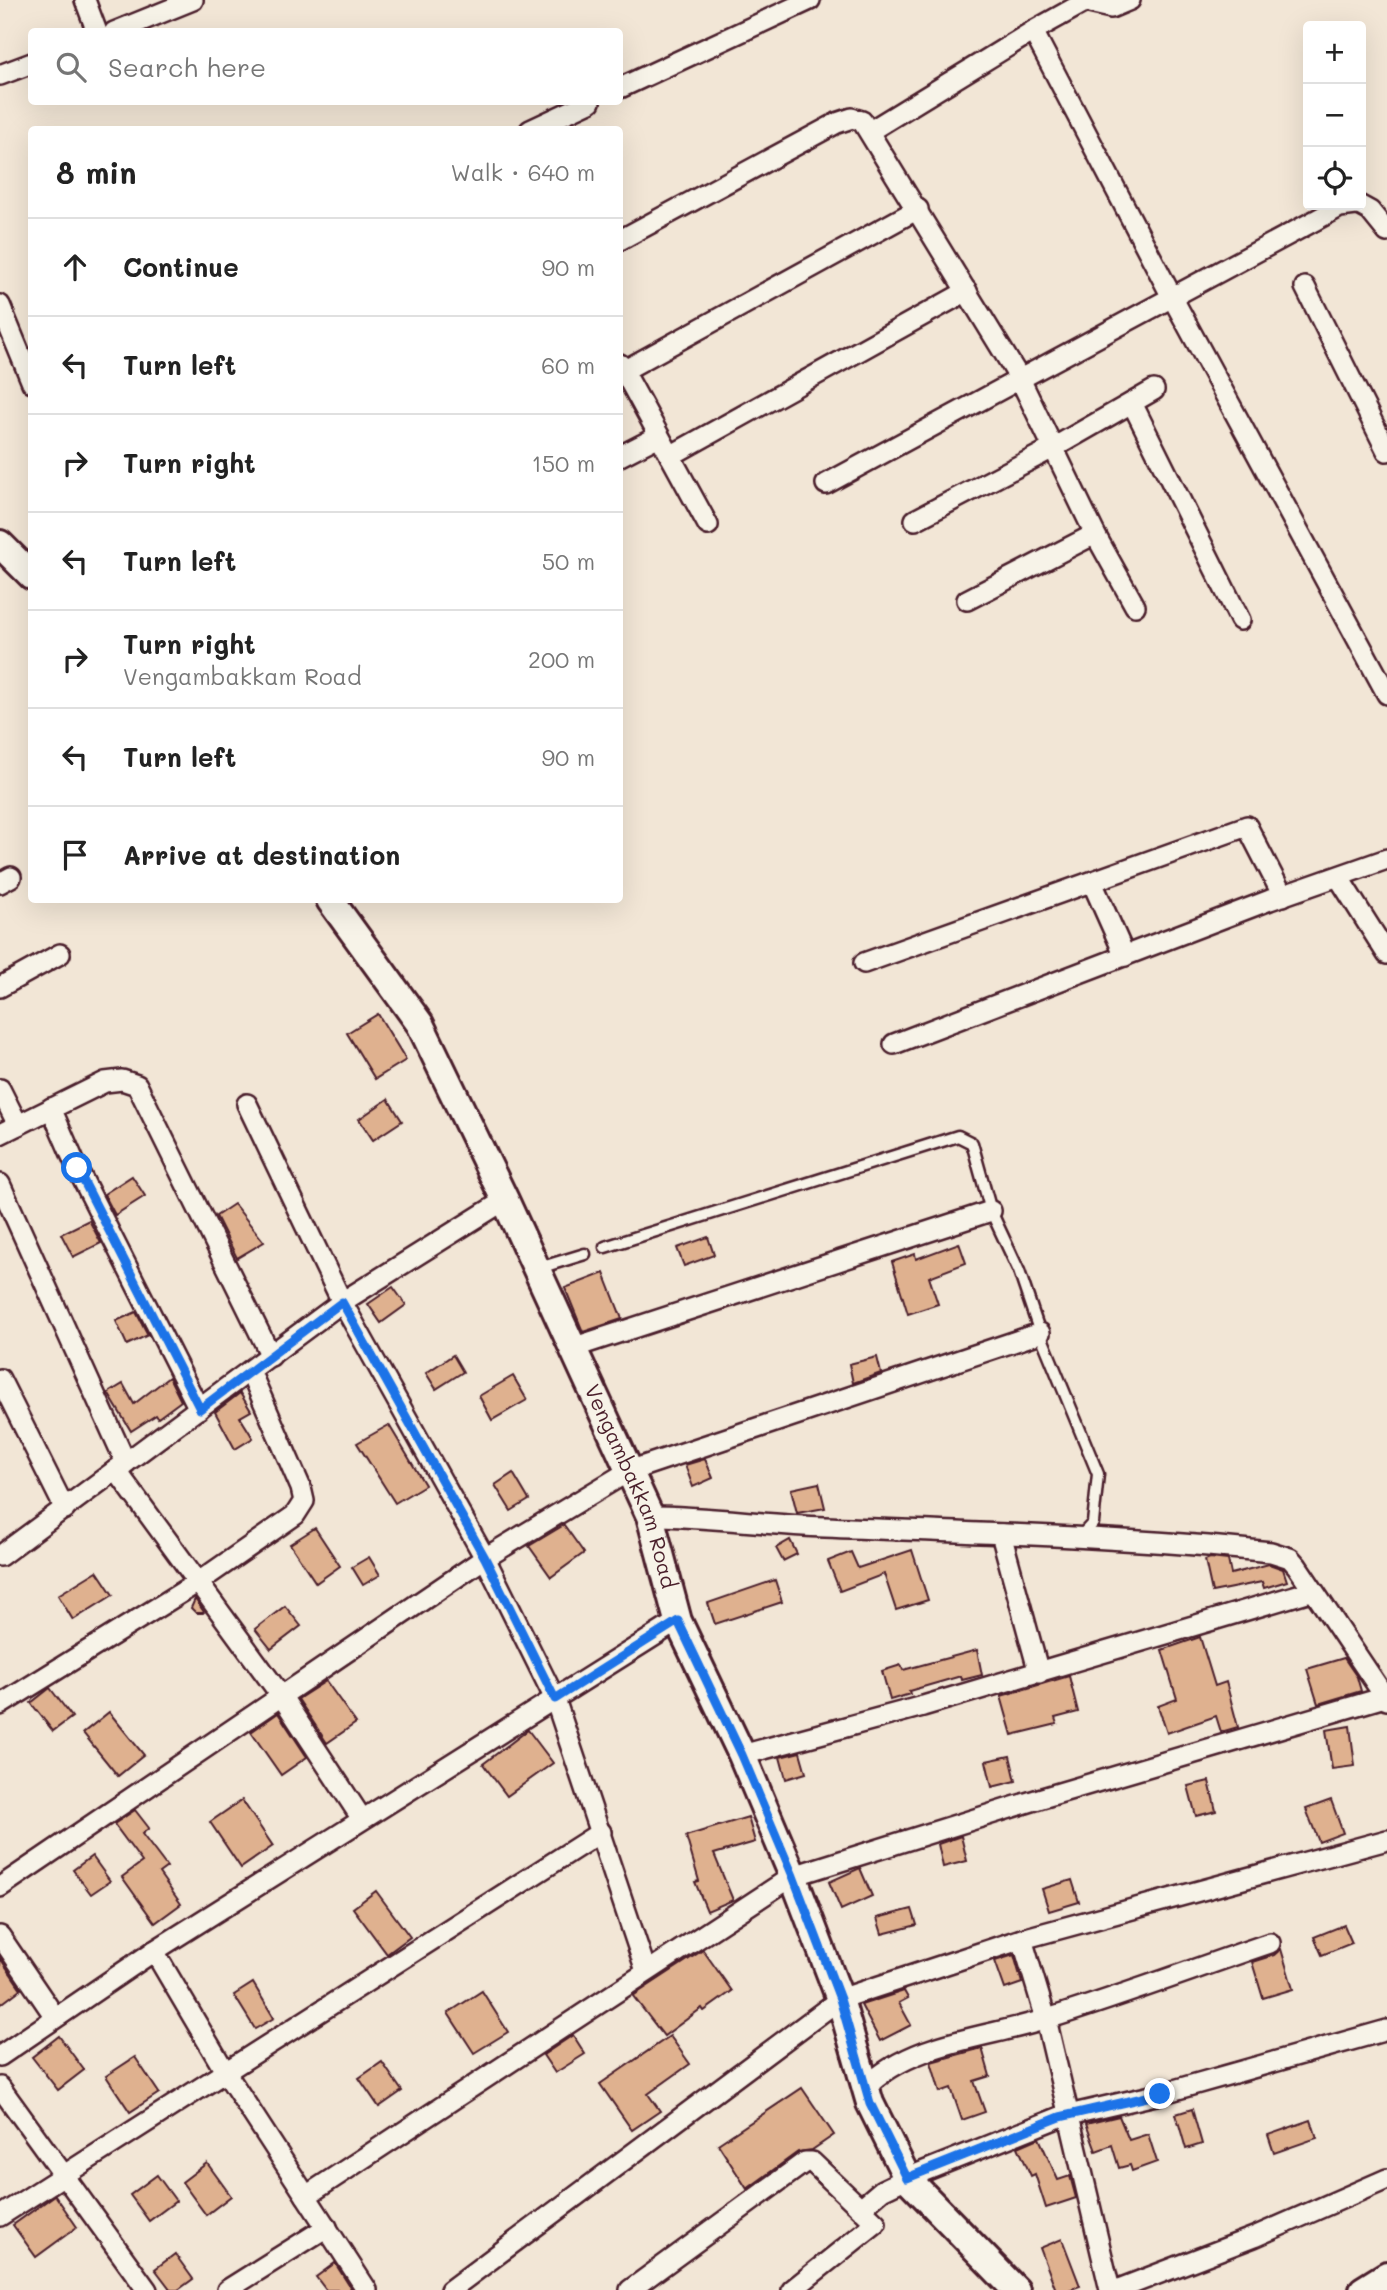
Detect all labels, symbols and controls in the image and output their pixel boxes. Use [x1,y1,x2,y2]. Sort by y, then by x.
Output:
map controls [1303,21,1366,210]
button: + [1303,21,1366,84]
search box [28,28,623,105]
icon: search [52,48,90,86]
text: Search here [108,50,266,84]
button: − [1303,84,1366,147]
button: locate [1303,147,1366,210]
text: 8 min [56,152,137,192]
text: Walk · 640 m [450,157,595,187]
icon: ahead [56,248,94,286]
text: Continue [123,250,239,284]
text: 90 m [542,252,595,282]
icon: left [56,346,94,384]
text: Turn left [123,348,236,382]
text: 60 m [541,350,595,380]
icon: right [56,444,94,482]
text: Turn right [123,446,256,480]
text: 150 m [531,448,595,478]
icon: left [56,542,94,580]
text: Turn left [123,544,236,578]
text: 50 m [542,546,595,576]
text: Turn right [123,627,256,661]
icon: right [56,640,94,678]
text: 200 m [528,644,595,674]
text: Vengambakkam Road [123,661,362,691]
icon: left [56,738,94,776]
text: Turn left [123,740,236,774]
text: 90 m [542,742,595,772]
icon: arrive [56,836,94,874]
text: Arrive at destination [123,838,400,872]
route start [61,1152,92,1183]
street label: Vengambakkam Road [579,1379,684,1591]
route end [1144,2078,1175,2109]

